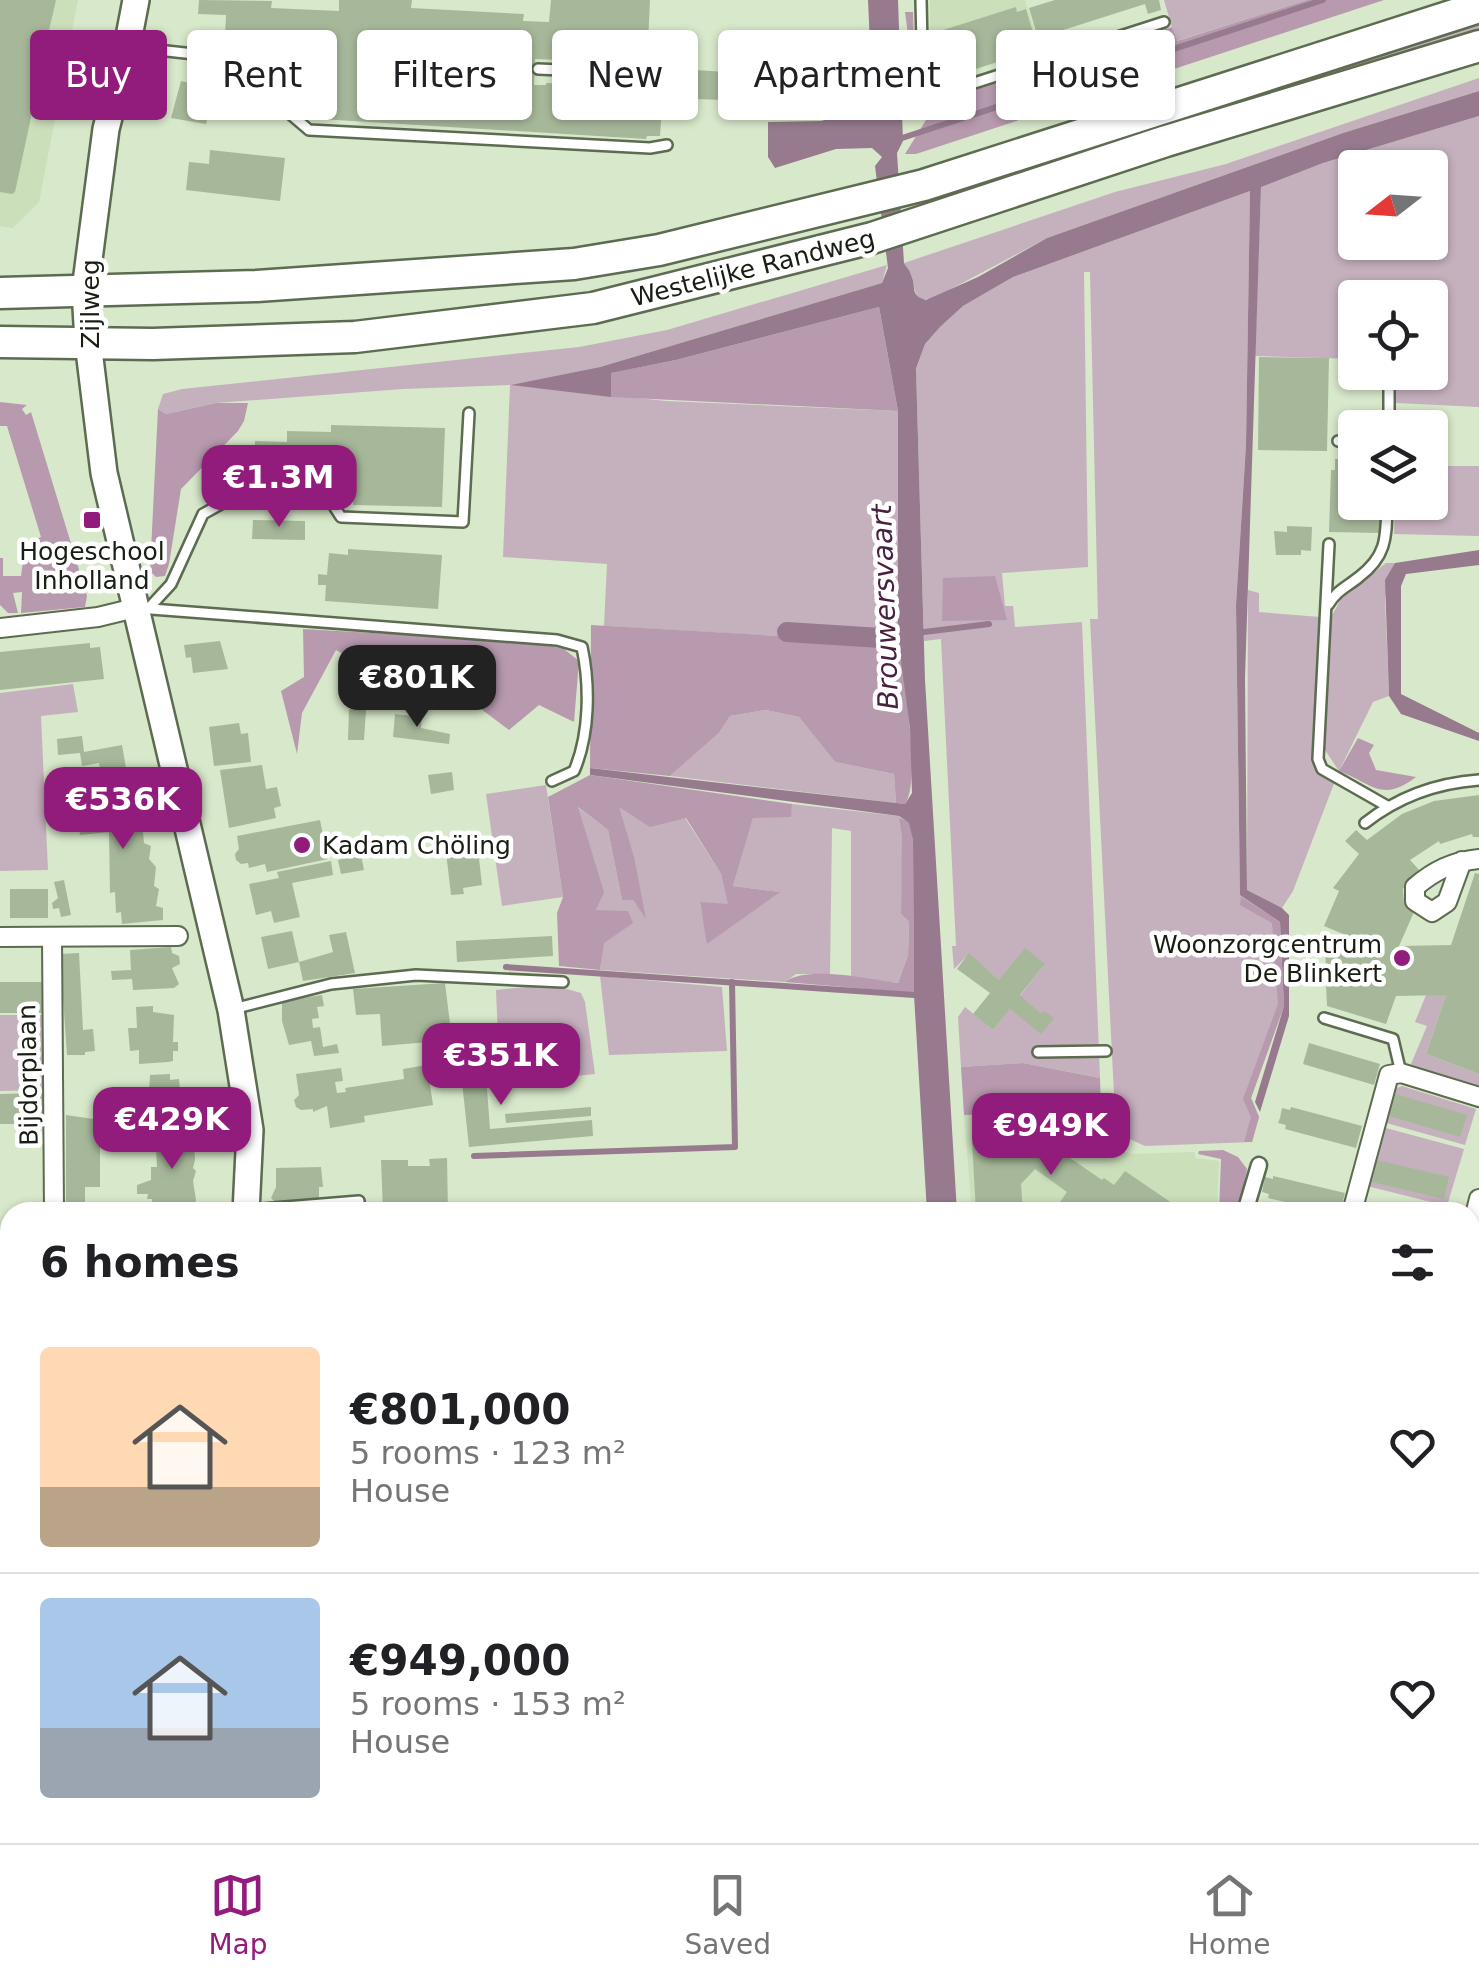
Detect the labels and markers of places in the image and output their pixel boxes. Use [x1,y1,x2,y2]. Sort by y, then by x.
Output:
pin: €1.3M [209,445,349,530]
marker: Hogeschool Inholland [81,509,103,531]
place label: Hogeschool Inholland [19,537,165,595]
pin: €801K [347,645,487,730]
pin: €536K [53,767,193,852]
place label: Kadam Chöling [322,831,511,860]
marker: Kadam Chöling [291,834,313,856]
place label: Woonzorgcentrum De Blinkert [1153,930,1382,988]
marker: Woonzorgcentrum De Blinkert [1391,947,1413,969]
pin: €351K [431,1023,571,1108]
pin: €429K [102,1087,242,1172]
pin: €949K [981,1093,1121,1178]

